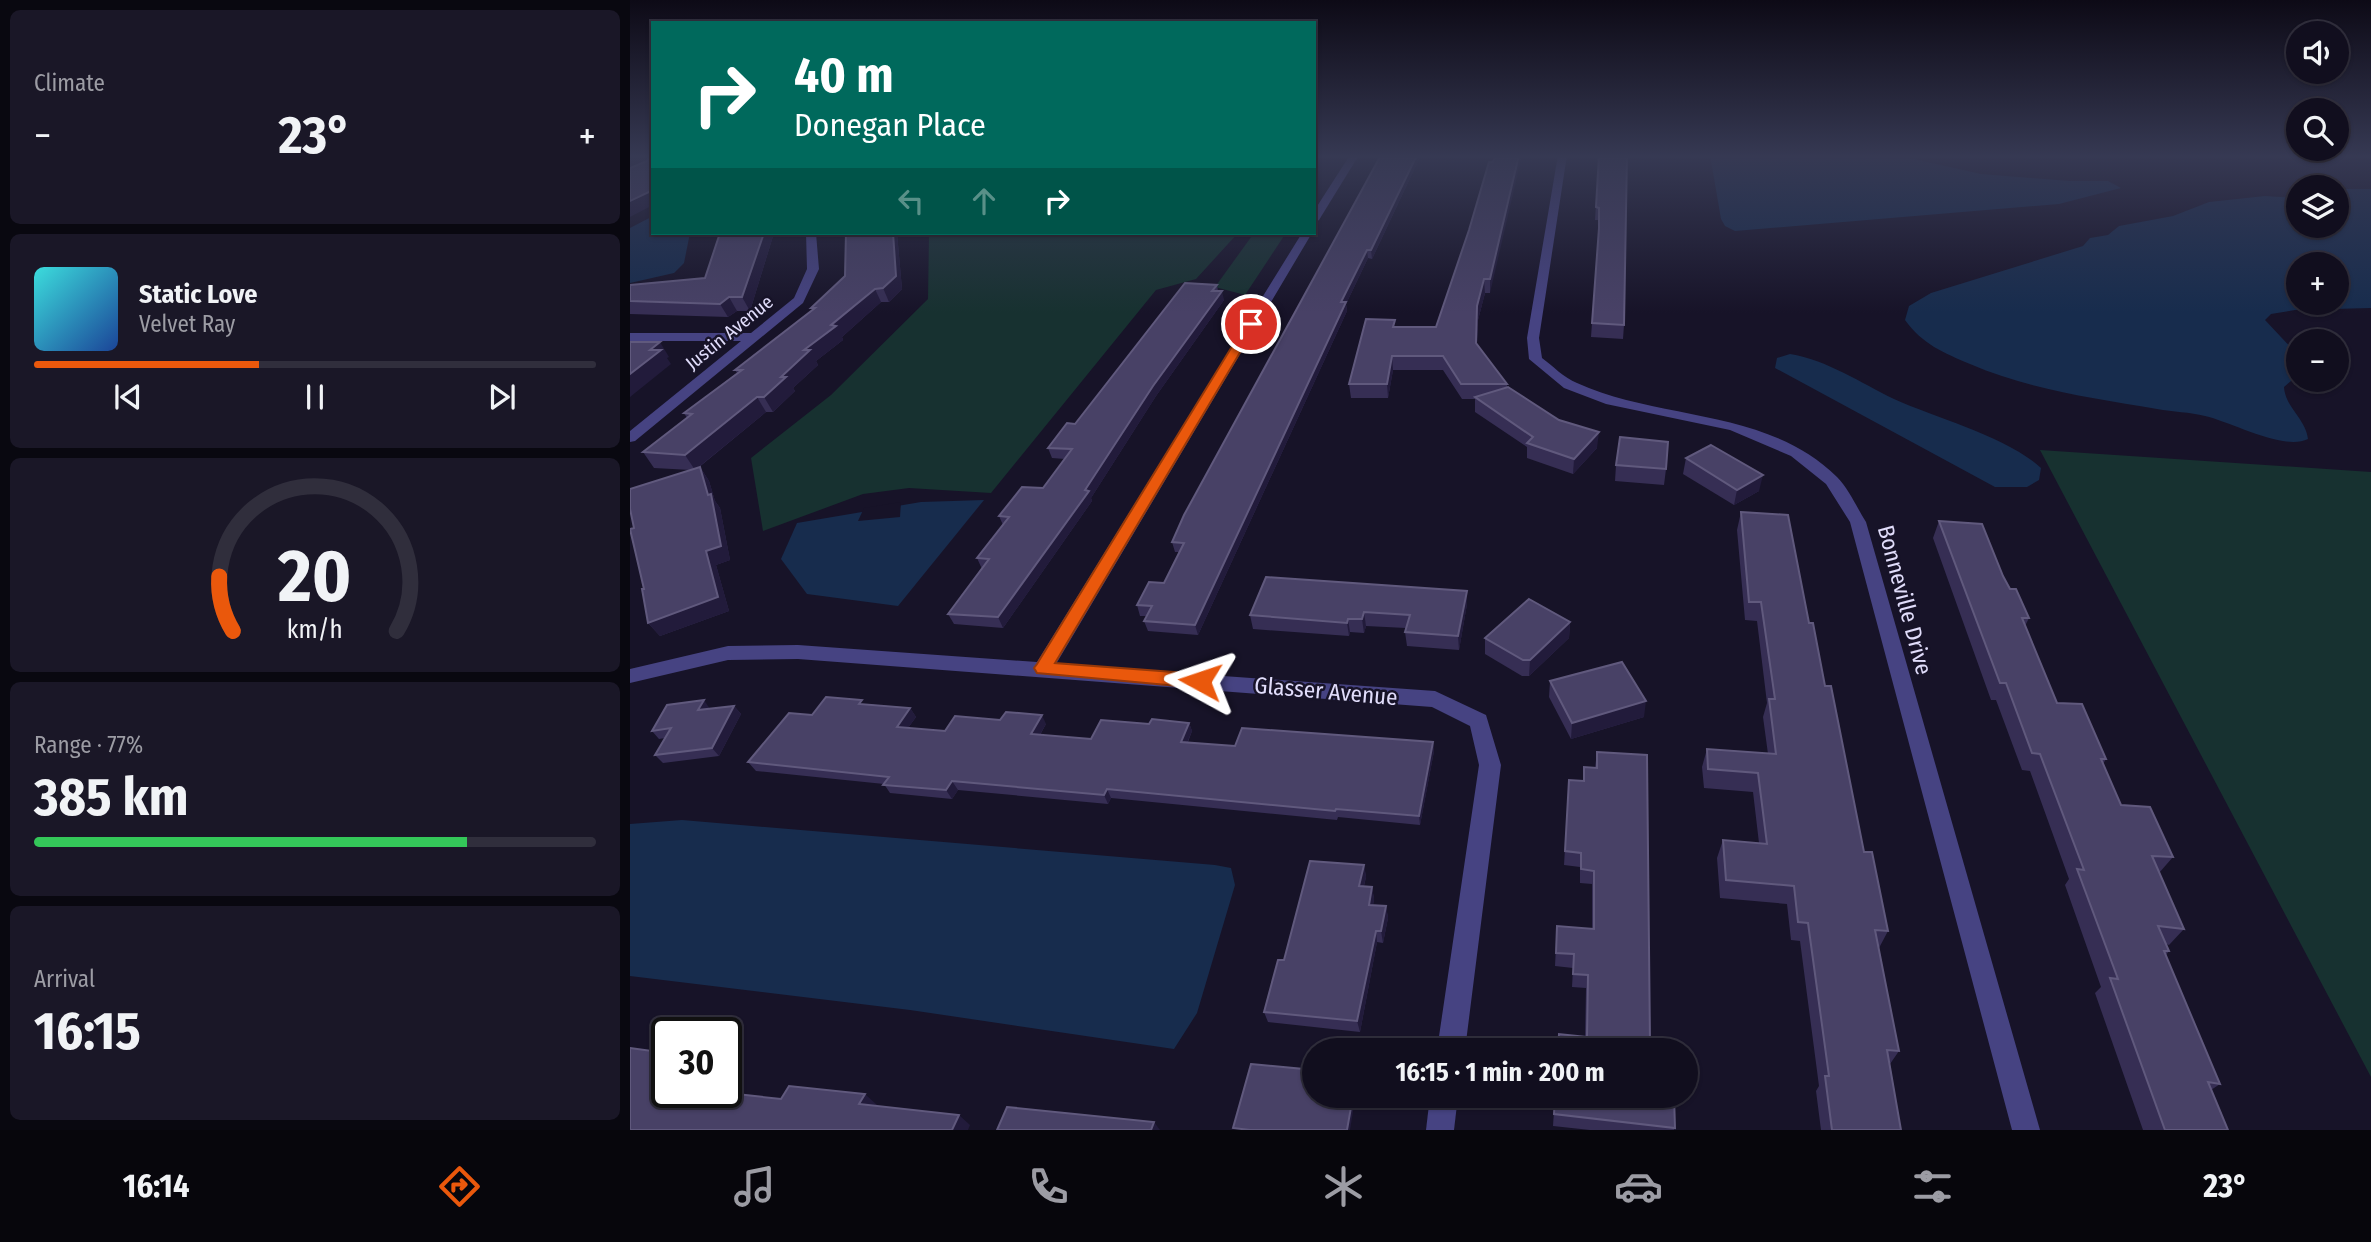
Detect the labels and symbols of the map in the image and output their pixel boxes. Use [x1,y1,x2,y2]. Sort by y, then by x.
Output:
street label: Justin Avenue [681,290,778,375]
pin [1221,294,1281,354]
street label: Bonneville Drive [1872,522,1938,678]
position arrow [1163,644,1237,718]
street label: Glasser Avenue [1253,671,1399,711]
speed limit sign: 30 [651,1017,742,1108]

